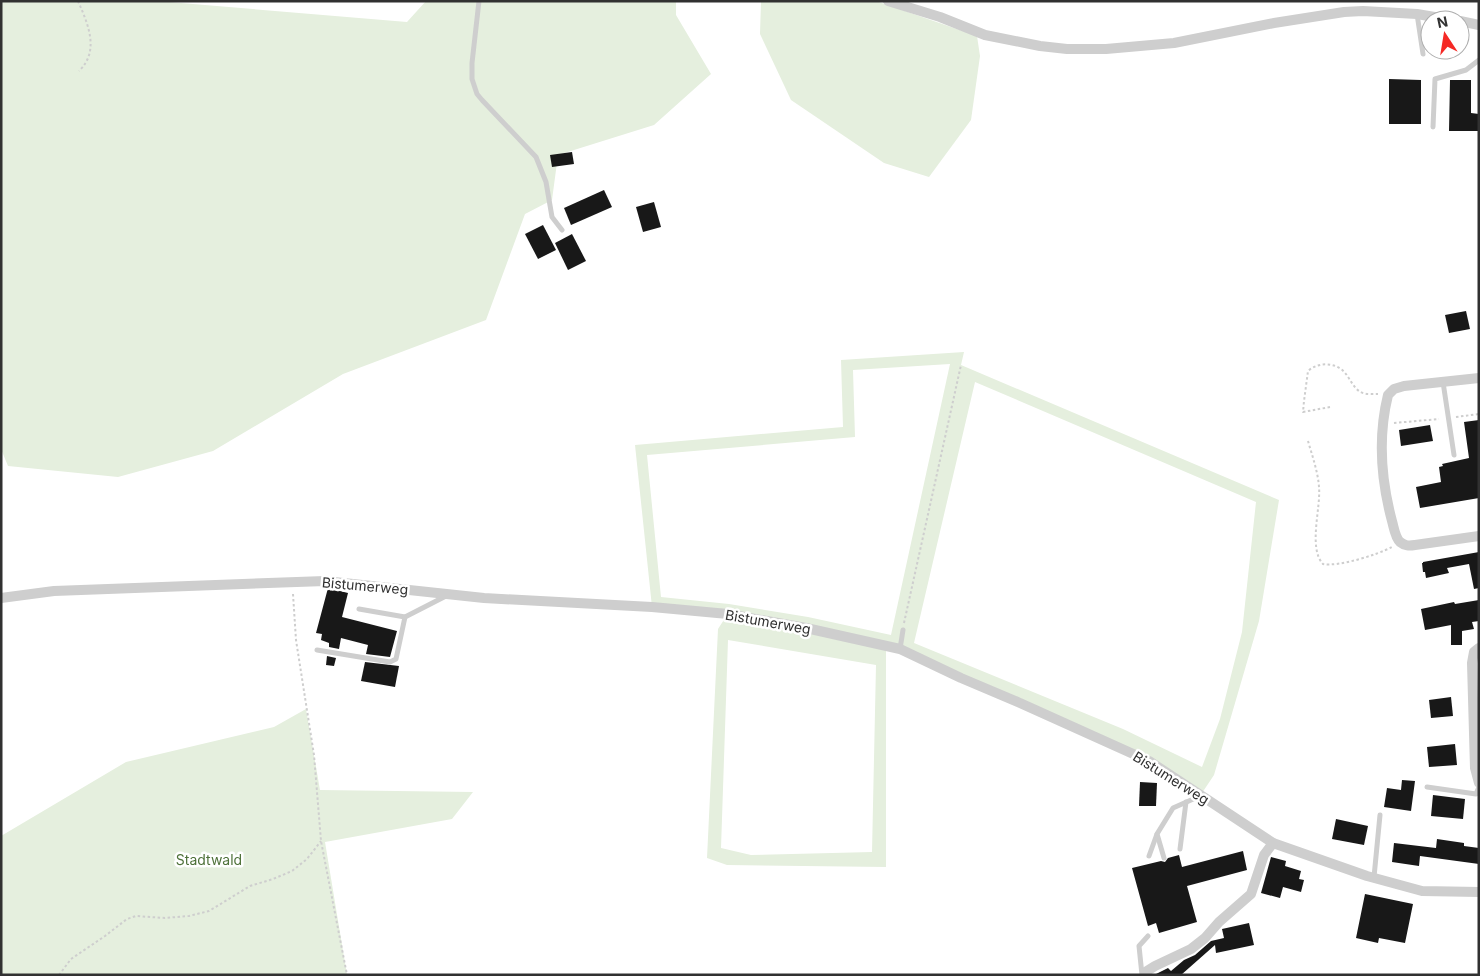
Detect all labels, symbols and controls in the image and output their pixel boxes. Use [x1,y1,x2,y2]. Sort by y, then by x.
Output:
north arrow [1420,10,1470,60]
text: N [1435,12,1449,31]
street label: Bistumerweg [321,573,409,598]
street label: Bistumerweg [724,606,812,637]
street label: Bistumerweg [1130,747,1212,808]
park label: Stadtwald [176,851,242,868]

